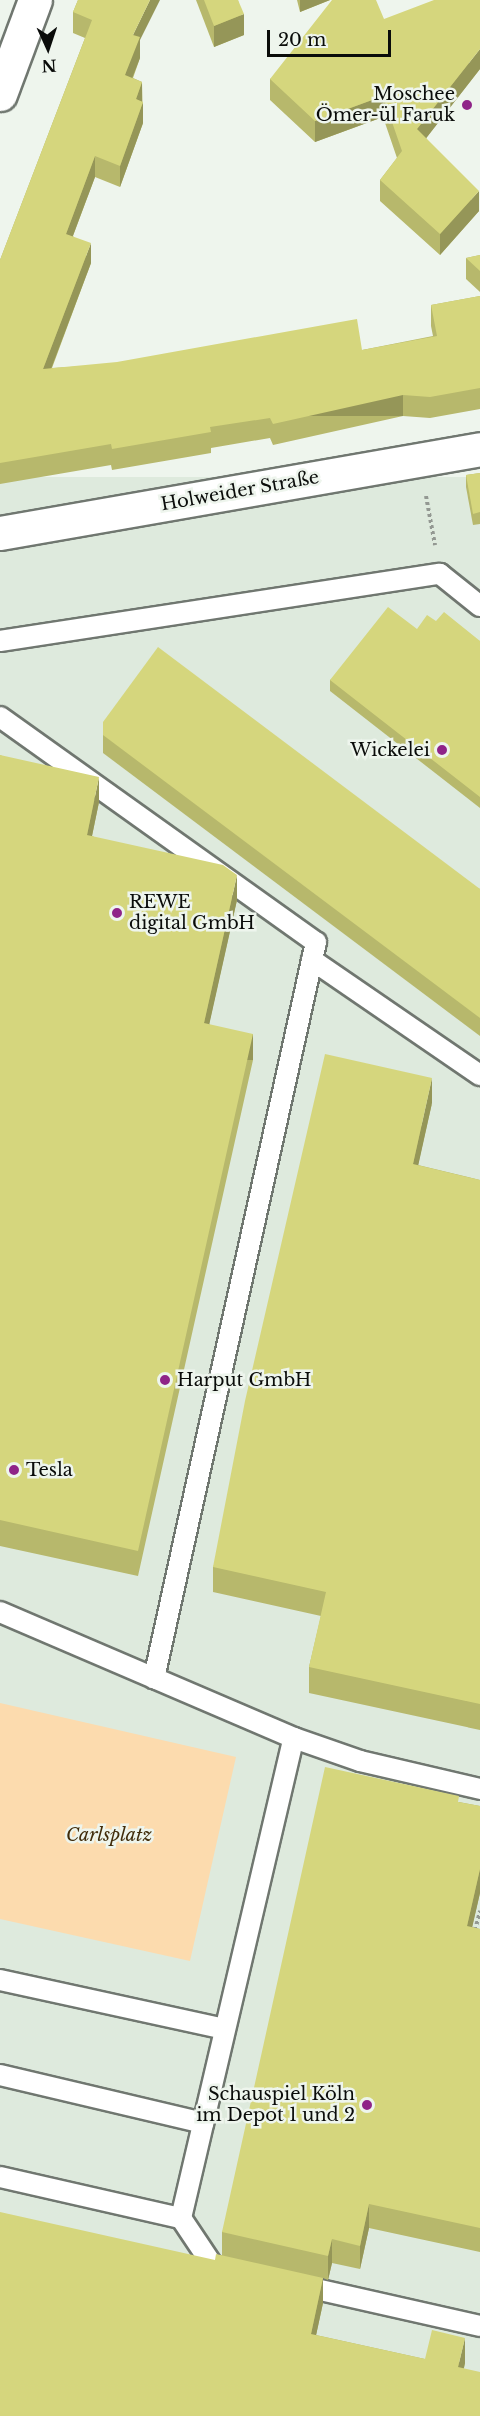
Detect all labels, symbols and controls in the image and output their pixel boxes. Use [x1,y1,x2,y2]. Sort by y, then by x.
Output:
north arrow [18,18,78,78]
scale bar [270,18,394,56]
text: 20 m [278,29,326,51]
text: N [41,56,57,76]
place label: Moschee Ömer-ül Faruk [316,84,455,127]
marker: Moschee Ömer-ül Faruk [460,98,474,112]
street label: Holweider Straße [159,466,321,516]
place label: Wickelei [350,739,430,761]
marker: Wickelei [435,743,449,757]
place label: REWE digital GmbH [129,892,255,934]
marker: REWE digital GmbH [110,906,124,920]
place label: Harput GmbH [177,1369,311,1391]
marker: Harput GmbH [158,1373,172,1387]
place label: Tesla [26,1459,73,1481]
marker: Tesla [7,1463,21,1477]
park label: Carlsplatz [66,1824,152,1846]
place label: Schauspiel Köln im Depot 1 und 2 [196,2084,355,2126]
marker: Schauspiel Köln im Depot 1 und 2 [360,2098,374,2112]

